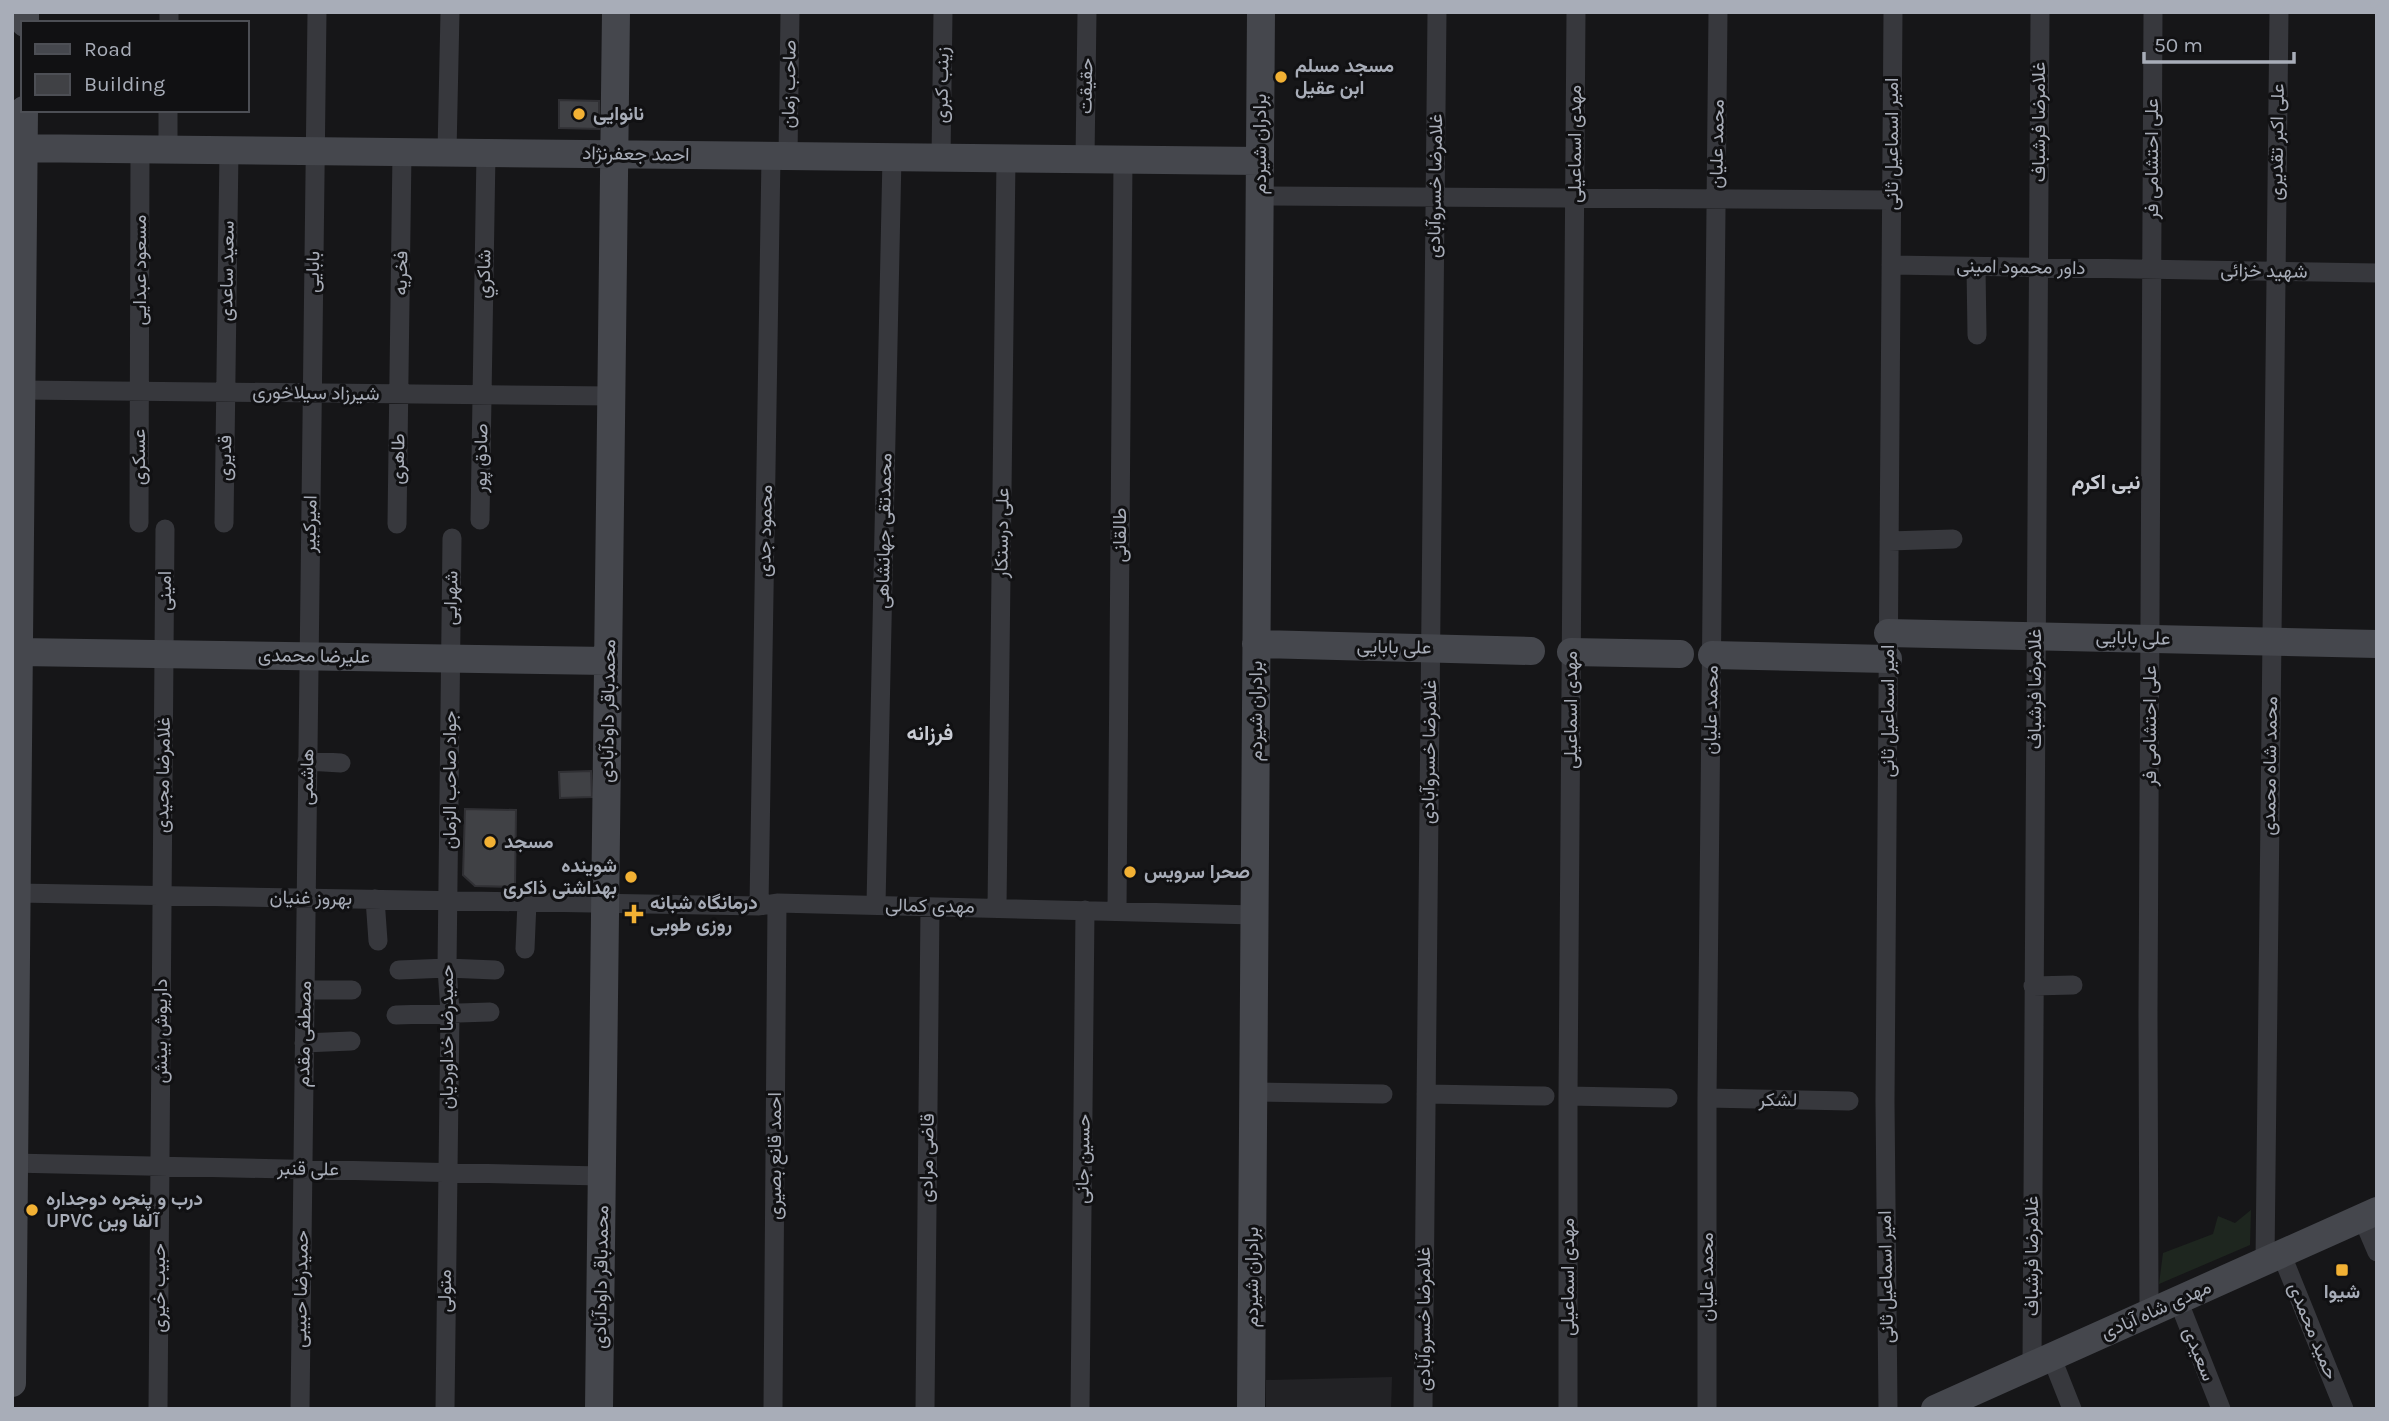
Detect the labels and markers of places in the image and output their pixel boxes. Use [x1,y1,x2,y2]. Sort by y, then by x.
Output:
place label: مسجد مسلم ابن عقیل [1295,55,1394,99]
marker: مسجد مسلم ابن عقیل [1273,69,1289,85]
place label: نانوایی [593,103,644,126]
marker: نانوایی [571,106,587,122]
place label: مسجد [504,831,554,853]
marker: مسجد [482,834,498,850]
place label: شوینده بهداشتی ذاکری [503,855,617,900]
place label: صحرا سرویس [1144,861,1250,884]
marker: صحرا سرویس [1122,864,1138,880]
marker: شوینده بهداشتی ذاکری [623,869,639,885]
place label: درمانگاه شبانه روزی طوبی [650,892,758,937]
marker: درمانگاه شبانه روزی طوبی [624,904,644,924]
place label: درب و پنجره دوجداره UPVC آلفا وین [46,1188,203,1233]
marker: درب و پنجره دوجداره UPVC آلفا وین [24,1202,40,1218]
marker: شیوا [2334,1262,2350,1278]
place label: شیوا [2324,1281,2360,1304]

